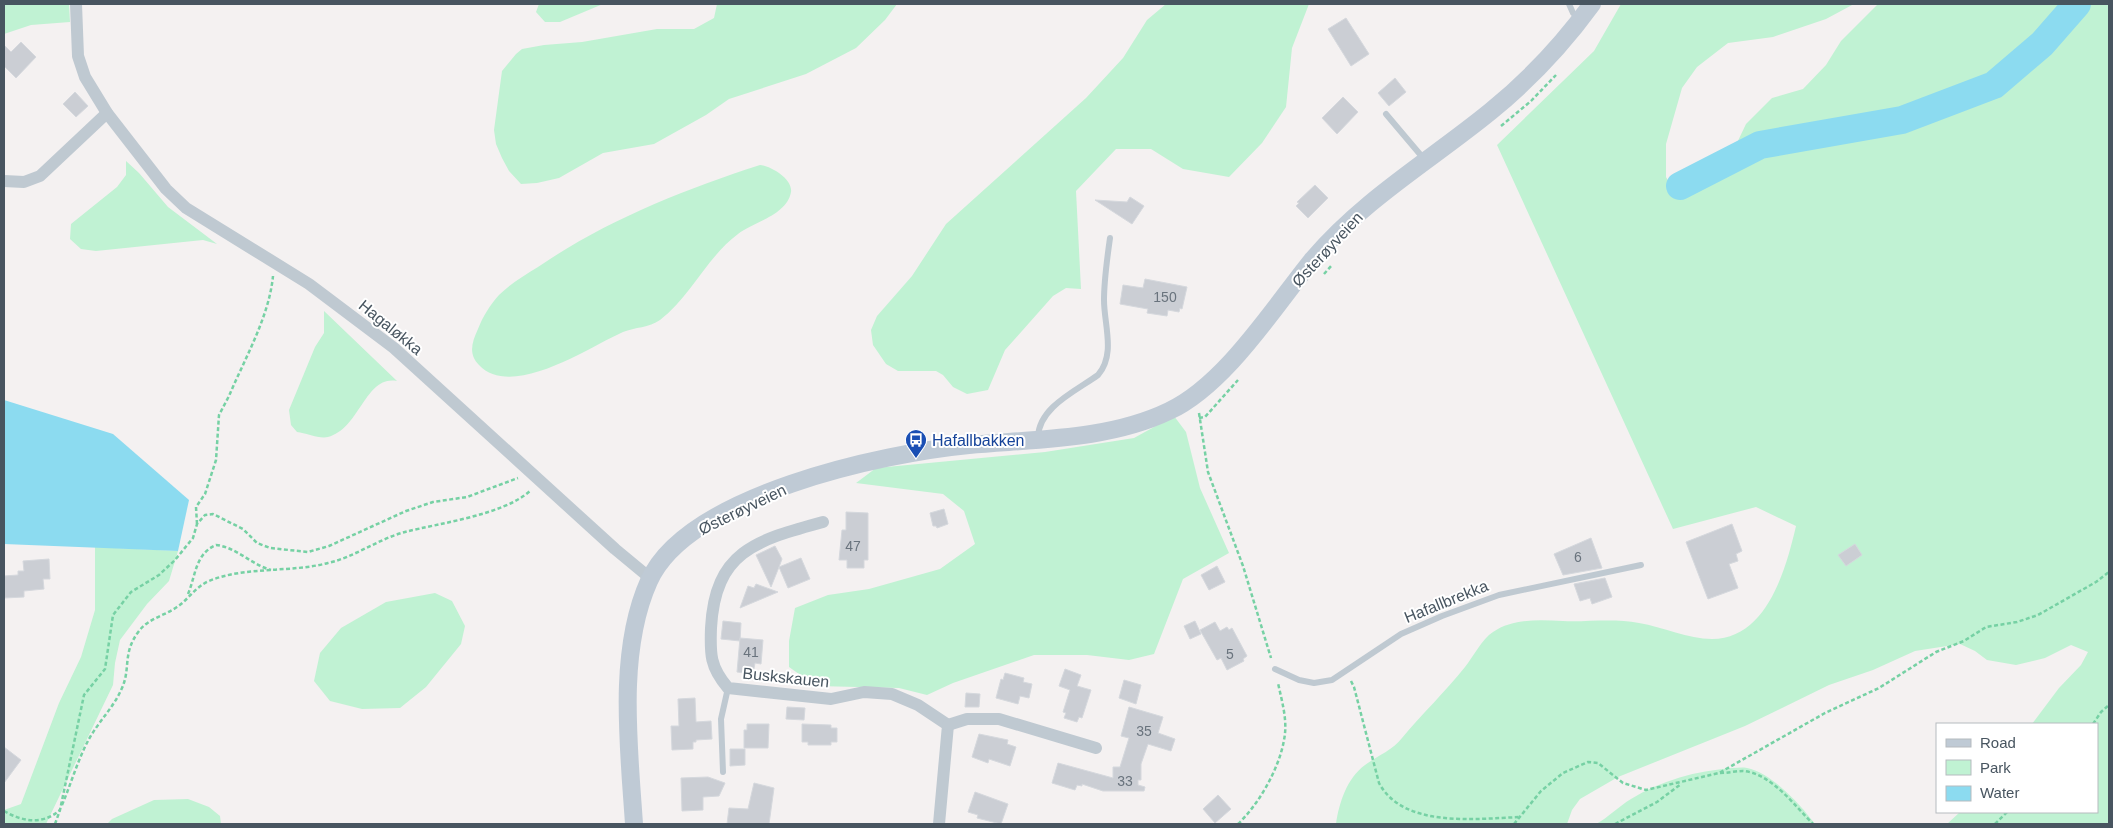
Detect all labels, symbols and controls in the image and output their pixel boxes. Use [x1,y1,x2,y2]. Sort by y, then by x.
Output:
street label: Østerøyveien [1289,209,1366,290]
house number: 150 [1153,289,1177,305]
street label: Hagaløkka [356,297,426,358]
bus stop icon: Hafallbakken [904,428,928,459]
place label: Hafallbakken [932,432,1025,449]
street label: Østerøyveien [696,481,789,538]
house number: 47 [845,538,861,554]
house number: 6 [1574,549,1582,565]
street label: Hafallbrekka [1402,577,1491,626]
house number: 41 [743,644,759,660]
house number: 5 [1226,646,1234,662]
street label: Buskskauen [742,664,830,691]
house number: 35 [1136,723,1152,739]
legend [1936,723,2098,813]
text: Road [1980,734,2016,751]
text: Park [1980,759,2011,776]
house number: 33 [1117,773,1133,789]
text: Water [1980,784,2019,801]

